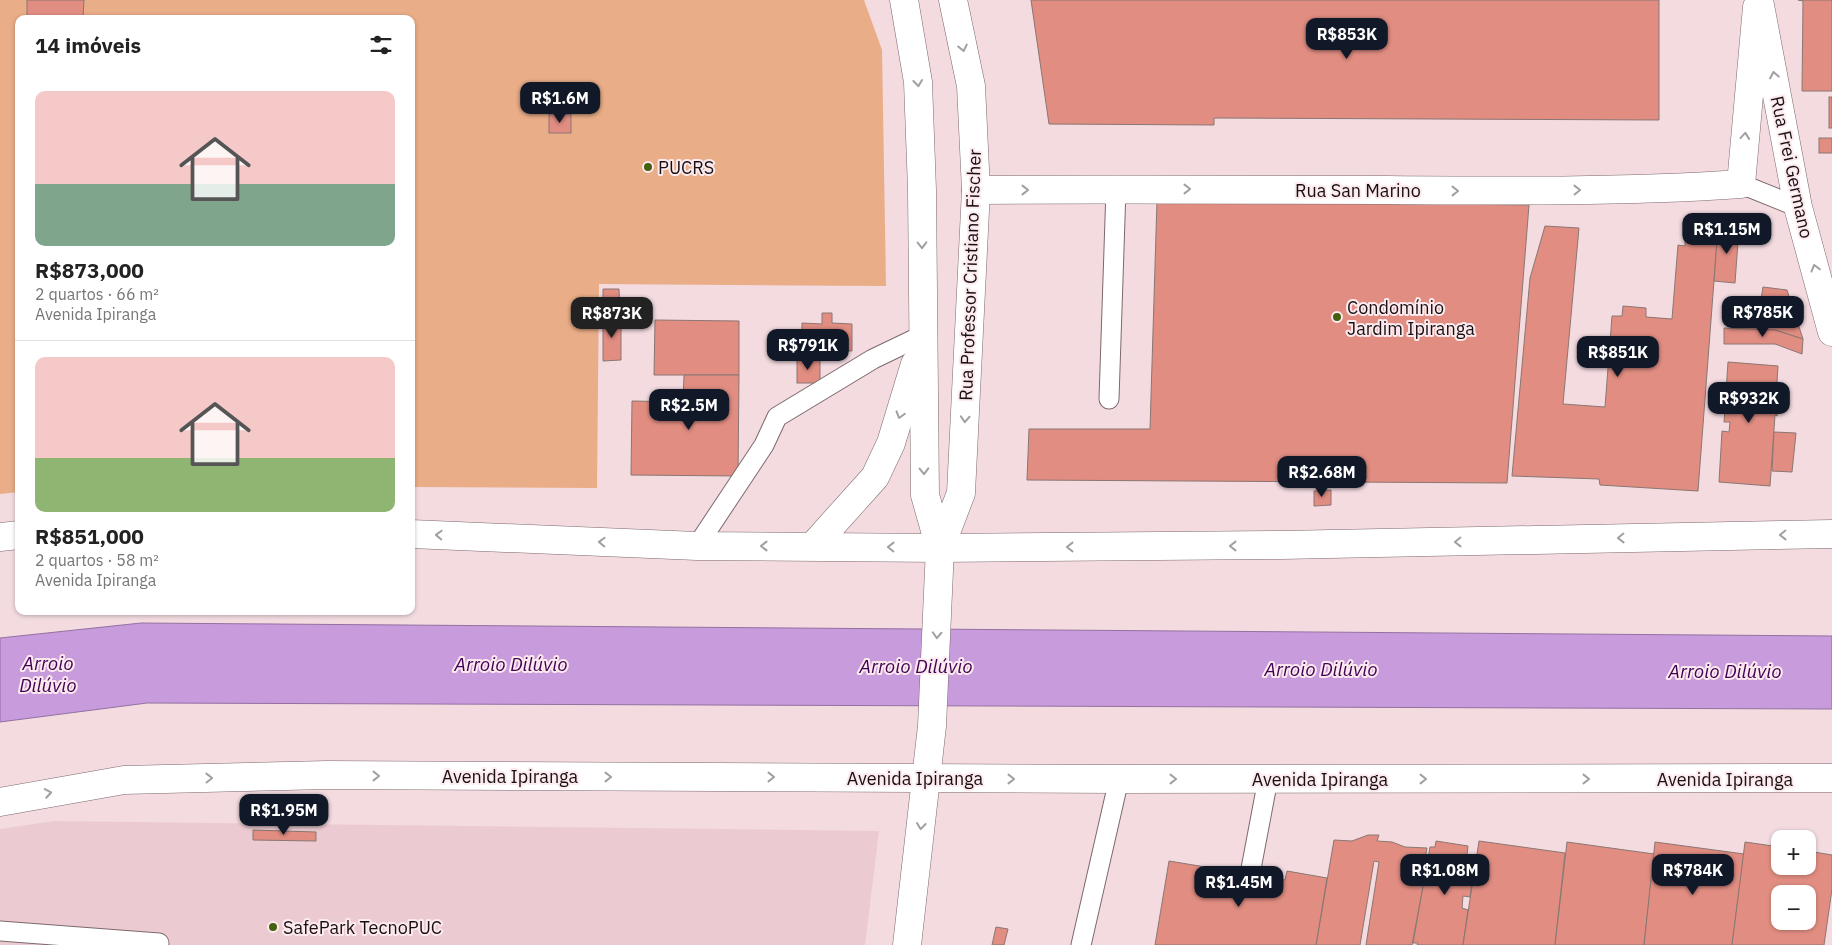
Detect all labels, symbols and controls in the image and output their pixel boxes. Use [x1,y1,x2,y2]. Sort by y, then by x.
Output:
pin: R$853K [1306,18,1388,60]
text: R$853K [1317,24,1377,44]
text: 14 imóveis [35,31,141,59]
icon: filters [367,31,395,59]
one-way arrow [957,43,968,52]
one-way arrow [1769,71,1779,80]
one-way arrow [912,79,923,87]
pin: R$1.6M [519,82,601,124]
text: R$1.6M [531,88,589,108]
street label: Rua Frei Germano [1766,94,1818,240]
icon: home [170,124,260,214]
one-way arrow [1739,132,1750,140]
street label: Rua Professor Cristiano Fischer [954,148,986,401]
place label: PUCRS [658,156,714,179]
marker: PUCRS [642,161,654,173]
street label: Rua San Marino [1295,179,1421,202]
one-way arrow [1184,184,1191,194]
one-way arrow [1021,185,1029,195]
one-way arrow [1574,185,1581,195]
one-way arrow [1451,186,1459,196]
pin: R$1.15M [1681,212,1773,255]
text: R$1.15M [1693,219,1761,239]
one-way arrow [917,242,927,249]
text: R$873,000 [35,256,144,284]
one-way arrow [1810,264,1821,273]
text: 2 quartos · 66 m² [35,284,159,304]
pin: R$873K [571,296,653,339]
place label: Condomínio Jardim Ipiranga [1347,296,1475,340]
pin: R$785K [1722,296,1804,338]
text: R$785K [1733,302,1793,322]
text: R$873K [582,303,642,323]
text: Avenida Ipiranga [35,304,156,324]
marker: Condomínio Jardim Ipiranga [1331,311,1343,323]
pin: R$791K [767,328,849,371]
text: R$791K [778,335,838,355]
pin: R$851K [1577,336,1659,378]
text: R$851K [1588,342,1648,362]
pin: R$932K [1708,382,1790,424]
pin: R$2.5M [648,388,730,431]
text: R$932K [1719,388,1779,408]
icon: home [170,389,260,479]
text: R$2.5M [660,395,718,415]
one-way arrow [895,411,905,419]
one-way arrow [960,416,970,423]
pin: R$2.68M [1276,456,1368,498]
text: R$2.68M [1288,462,1356,482]
one-way arrow [919,467,930,475]
text: R$851,000 [35,522,144,550]
one-way arrow [435,529,443,540]
one-way arrow [1779,530,1787,540]
one-way arrow [1617,533,1625,544]
one-way arrow [598,536,606,547]
one-way arrow [1454,537,1462,547]
one-way arrow [760,541,768,551]
one-way arrow [1229,541,1236,551]
one-way arrow [887,542,894,552]
one-way arrow [1066,542,1074,552]
text: 2 quartos · 58 m² [35,550,159,570]
text: Avenida Ipiranga [35,570,156,590]
one-way arrow [931,631,942,639]
water label: Arroio Dilúvio [19,651,77,697]
water label: Arroio Dilúvio [453,652,568,676]
water label: Arroio Dilúvio [858,654,973,678]
water label: Arroio Dilúvio [1263,657,1378,681]
water label: Arroio Dilúvio [1667,659,1782,683]
street label: Avenida Ipiranga [442,765,579,788]
street label: Avenida Ipiranga [847,767,984,790]
street label: Avenida Ipiranga [1252,768,1389,791]
street label: Avenida Ipiranga [1657,768,1794,791]
one-way arrow [372,771,380,781]
one-way arrow [605,772,613,782]
one-way arrow [768,772,775,782]
one-way arrow [206,773,214,783]
one-way arrow [1007,774,1015,784]
one-way arrow [1170,774,1177,784]
one-way arrow [1420,774,1427,784]
one-way arrow [1582,774,1590,784]
one-way arrow [44,789,52,799]
pin: R$1.95M [238,794,330,836]
text: R$1.95M [250,800,318,820]
one-way arrow [916,823,927,831]
map controls [1771,830,1816,930]
button: + [1771,830,1816,875]
pin: R$1.08M [1399,854,1491,896]
pin: R$784K [1652,854,1734,896]
text: R$1.08M [1411,860,1479,880]
text: R$784K [1663,860,1723,880]
pin: R$1.45M [1193,866,1285,908]
text: R$1.45M [1205,872,1273,892]
button: − [1771,885,1816,930]
place label: SafePark TecnoPUC [283,916,442,939]
marker: SafePark TecnoPUC [267,921,279,933]

